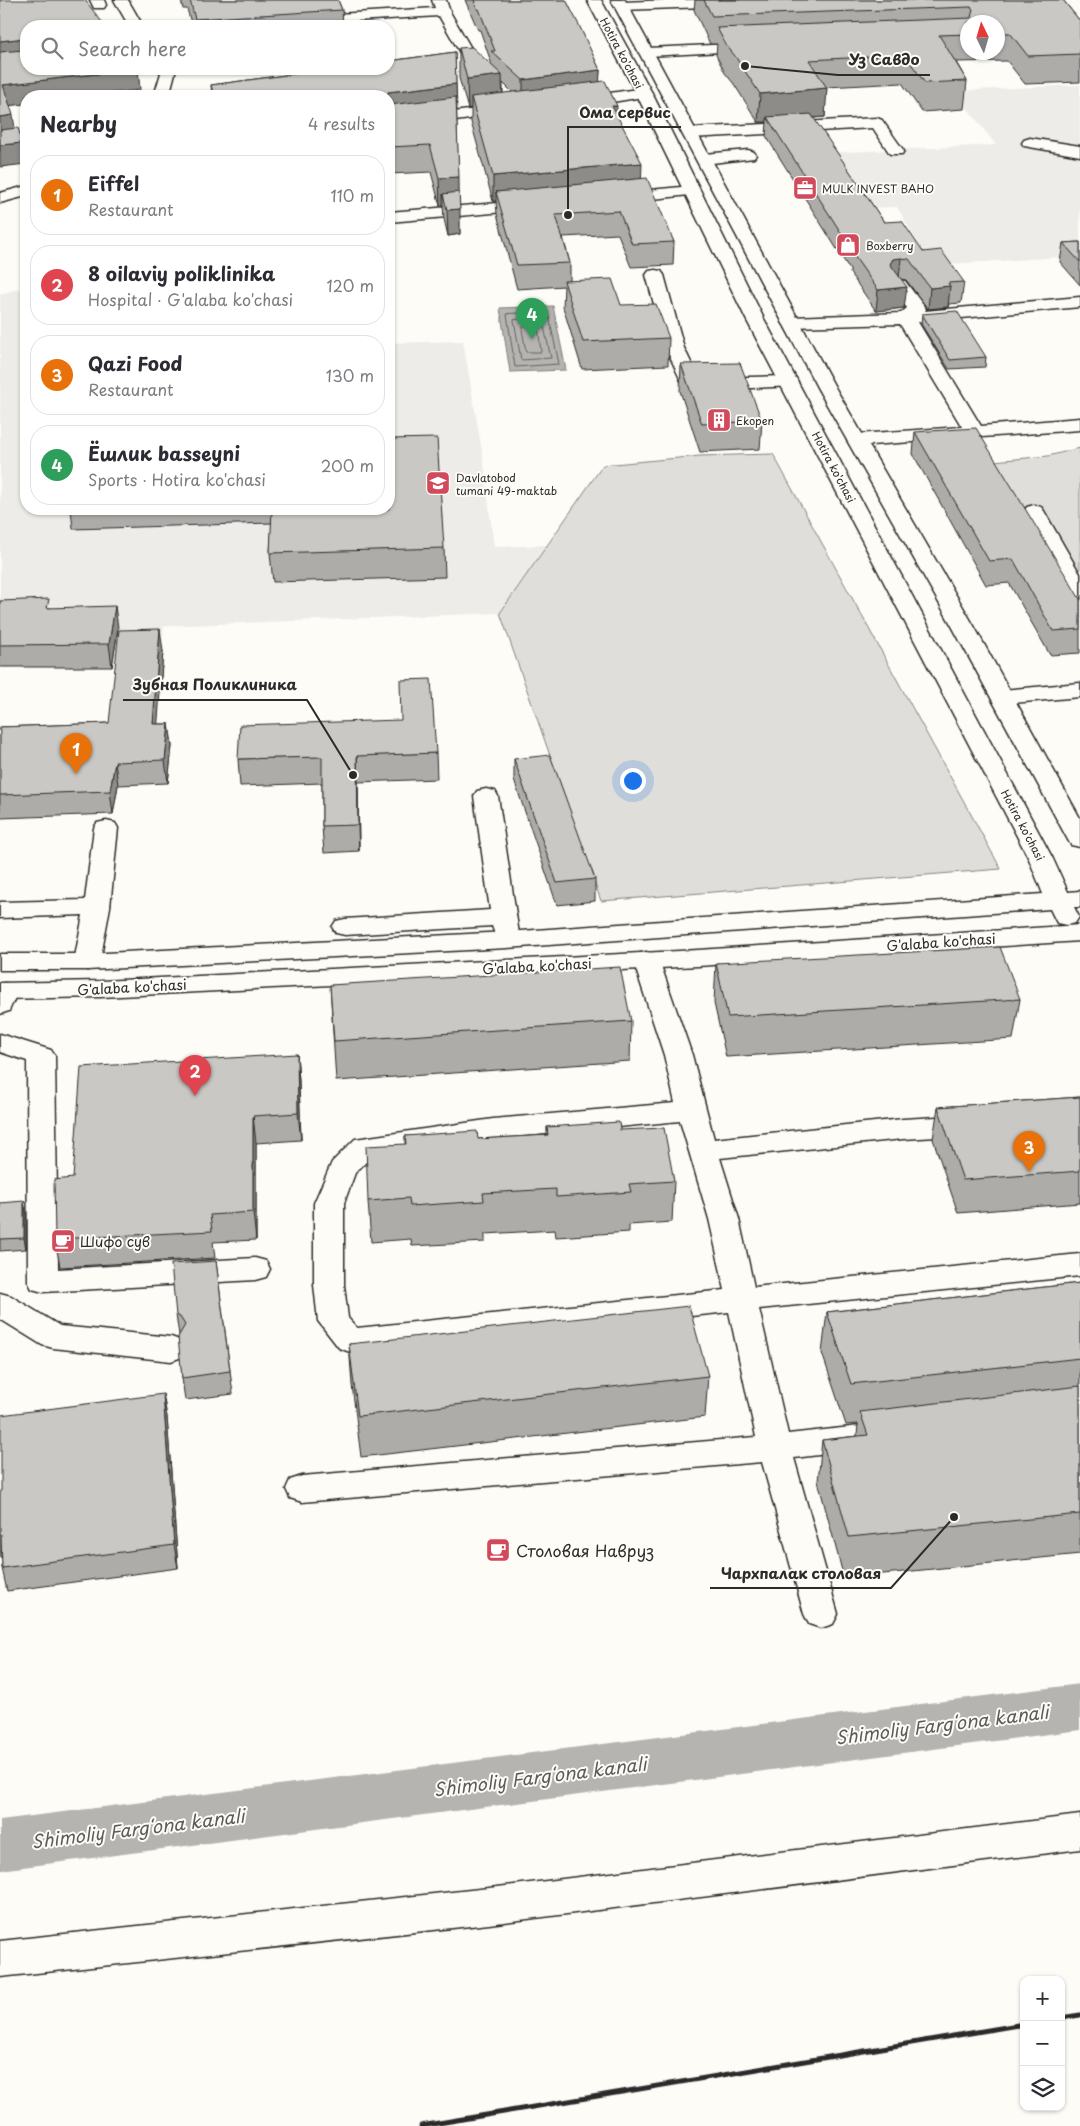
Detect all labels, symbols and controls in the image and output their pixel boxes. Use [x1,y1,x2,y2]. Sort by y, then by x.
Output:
street label: Hotira ko'chasi [596,14,648,92]
north arrow [960,15,1005,60]
search box [20,20,395,75]
icon: search [38,34,66,62]
text: Search here [78,34,187,62]
callout: Уз Савдо [838,45,930,75]
text: Уз Савдо [848,47,919,70]
callout: Ома сервис [568,97,681,127]
text: Ома сервис [579,100,671,123]
text: Nearby [40,107,117,139]
text: 4 results [308,111,375,135]
text: Eiffel [88,169,139,197]
office icon: MULK INVEST BAHO [792,175,818,201]
place label: MULK INVEST BAHO [822,180,934,197]
text: 1 [53,183,61,207]
text: 110 m [331,183,374,207]
text: Restaurant [88,197,174,221]
shop icon: Boxberry [835,232,861,258]
place label: Boxberry [866,237,913,254]
text: 8 oilaviy poliklinika [88,259,275,287]
text: 2 [51,273,63,297]
text: 120 m [327,273,374,297]
text: Hospital · G'alaba ko'chasi [88,287,293,311]
pin: 4 [516,298,548,339]
text: Qazi Food [88,349,182,377]
text: 3 [52,363,62,387]
text: 130 m [326,363,374,387]
text: Restaurant [88,377,174,401]
building icon: Ekopen [706,407,732,433]
place label: Ekopen [736,412,774,429]
street label: Hotira ko'chasi [808,428,860,506]
text: Ёшлик basseyni [88,439,240,467]
text: 4 [52,453,62,477]
text: 200 m [321,453,374,477]
text: Sports · Hotira ko'chasi [88,467,266,491]
place label: Davlatobod tumani 49-maktab [456,469,557,499]
school or university icon: Davlatobod tumani 49-maktab [425,470,451,496]
callout: Зубная Поликлиника [123,670,307,700]
text: Зубная Поликлиника [132,672,297,695]
pin: 1 [60,733,92,774]
your location [620,768,646,794]
street label: Hotira ko'chasi [997,786,1049,864]
street label: G'alaba ko'chasi [886,928,996,956]
street label: G'alaba ko'chasi [482,953,592,979]
street label: G'alaba ko'chasi [77,974,187,1000]
pin: 2 [179,1055,211,1096]
pin: 3 [1013,1131,1045,1172]
cafe icon: Шифо сув [50,1228,76,1254]
place label: Шифо сув [80,1231,150,1252]
cafe icon: Столовая Навруз [485,1537,511,1563]
place label: Столовая Навруз [516,1538,654,1562]
callout: Чархпалак столовая [710,1558,891,1588]
text: Чархпалак столовая [721,1561,881,1584]
water label: Shimoliy Fargʻona kanali [834,1697,1053,1750]
water label: Shimoliy Fargʻona kanali [432,1749,651,1802]
water label: Shimoliy Fargʻona kanali [30,1801,249,1854]
map controls [1020,1976,1065,2111]
button: + [1020,1976,1065,2021]
button: − [1020,2021,1065,2066]
button: layers [1020,2066,1065,2111]

